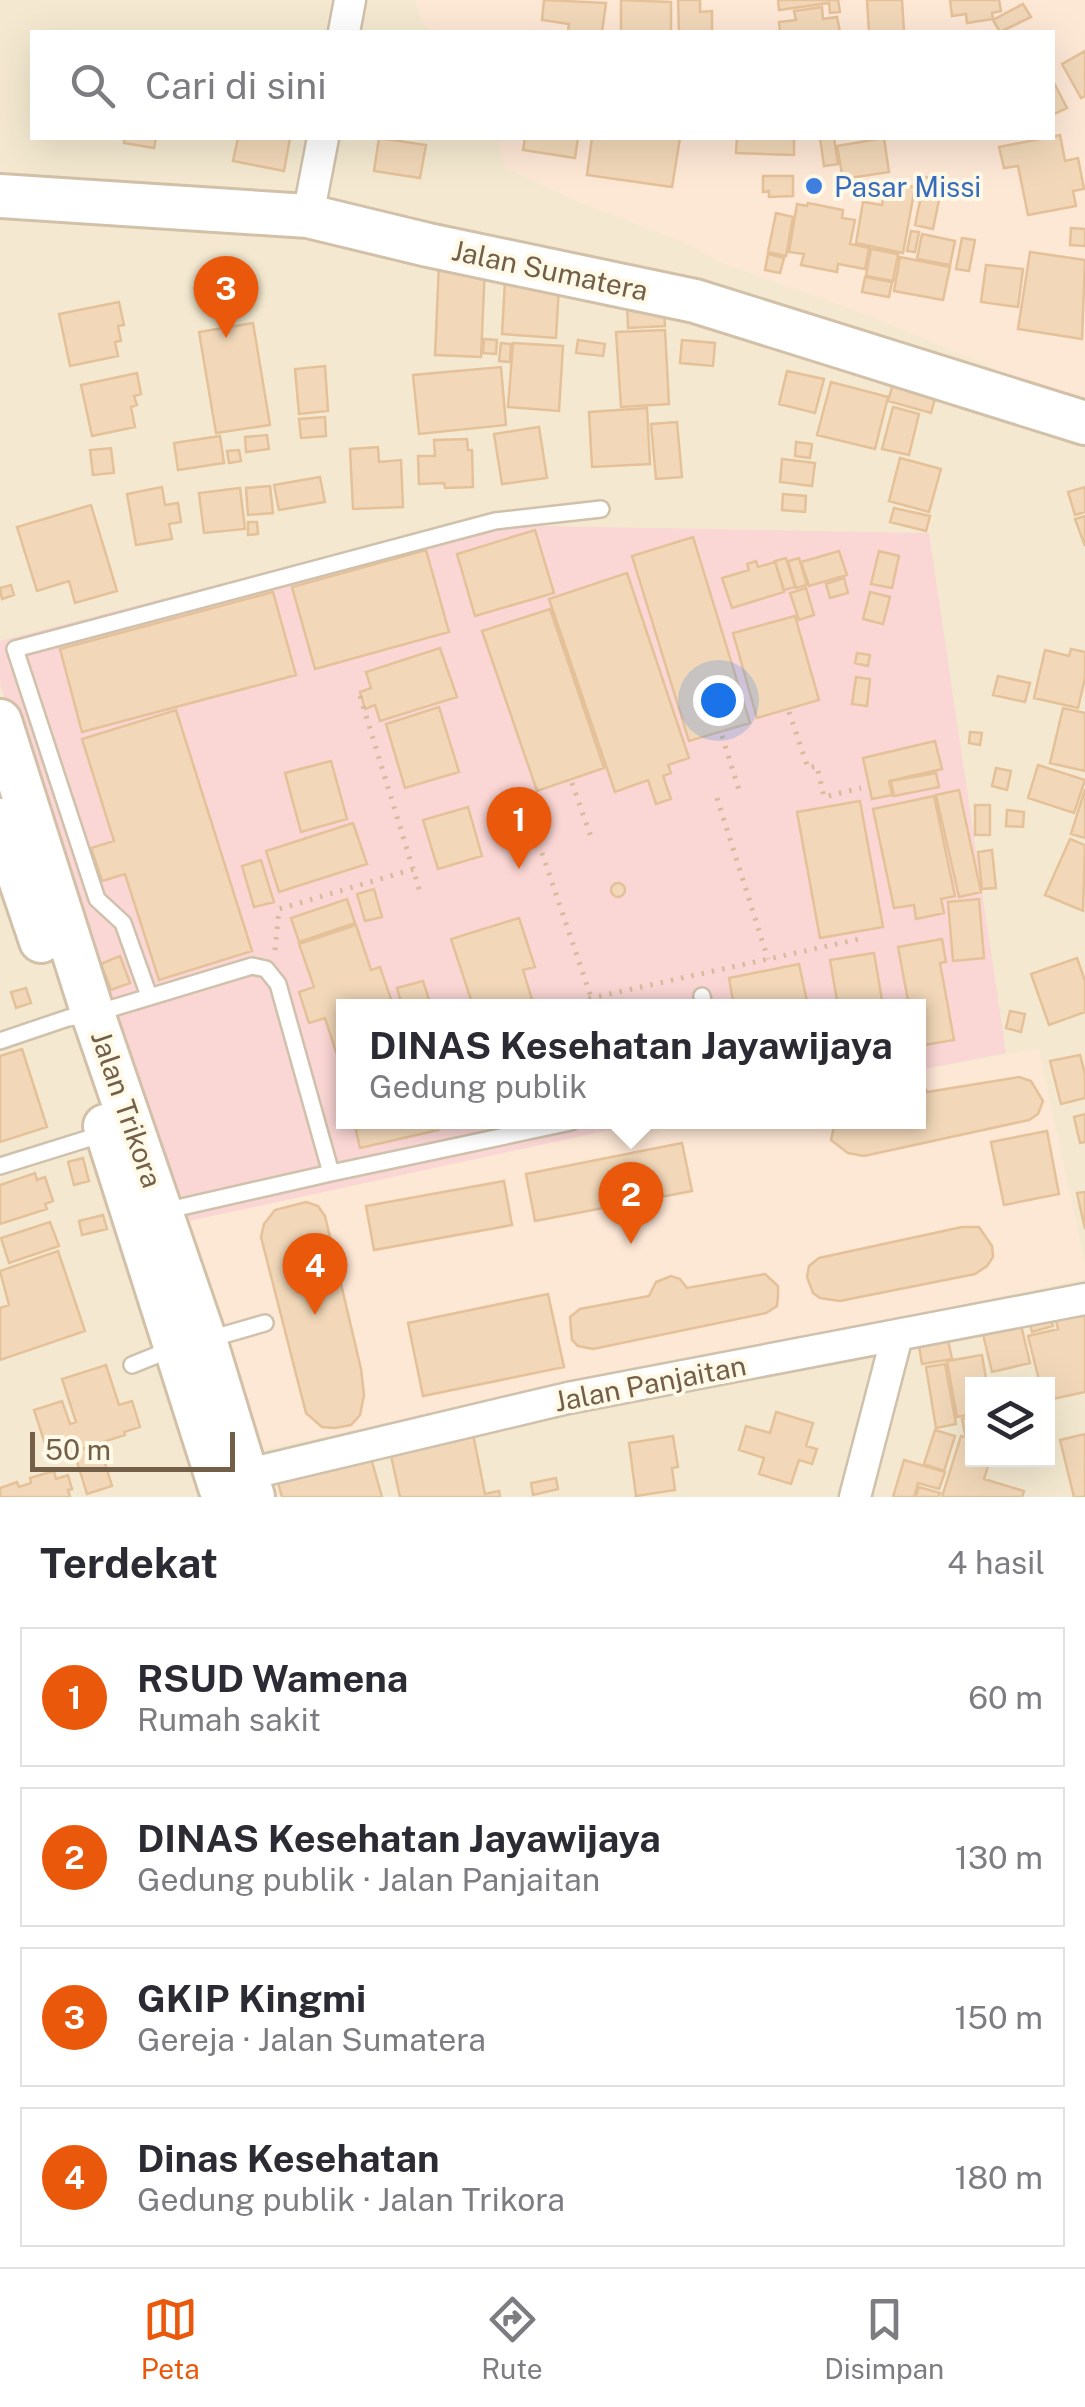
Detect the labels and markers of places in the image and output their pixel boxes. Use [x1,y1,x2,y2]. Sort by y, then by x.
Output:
place label: Pasar Missi [834,170,981,203]
marker: Pasar Missi [803,175,825,197]
pin: 3 [194,255,258,338]
pin: 1 [486,786,552,869]
pin: 2 [598,1162,664,1244]
pin: 4 [282,1232,348,1315]

